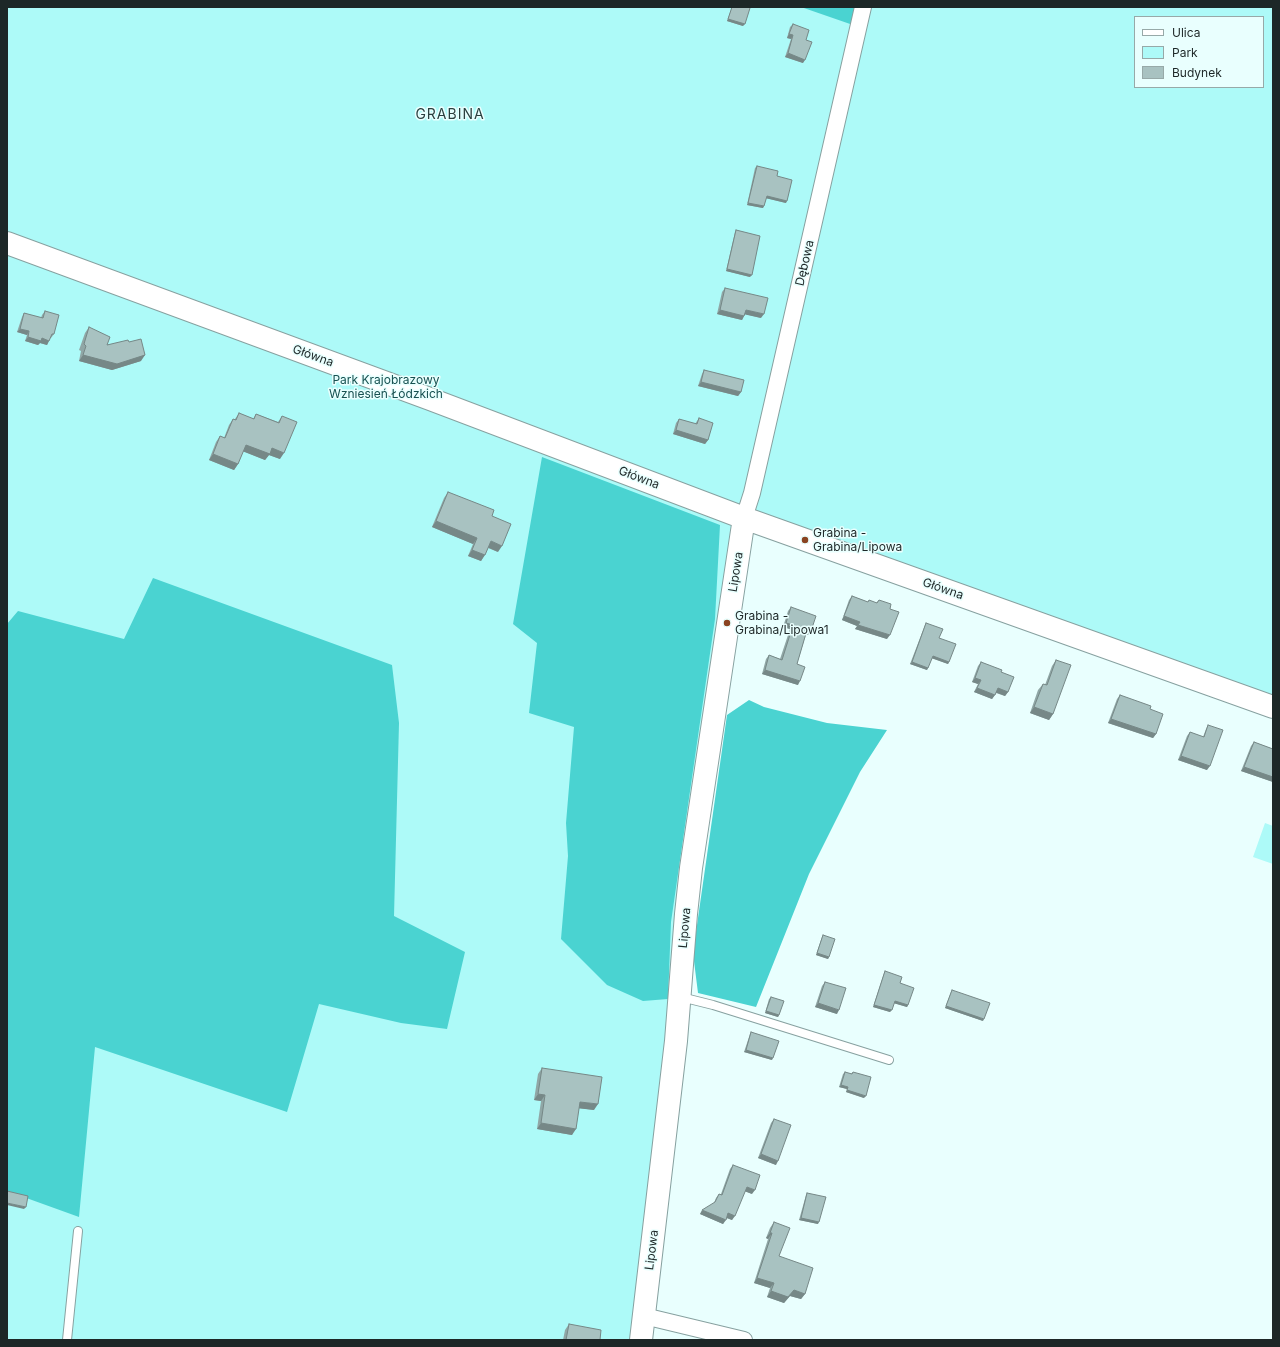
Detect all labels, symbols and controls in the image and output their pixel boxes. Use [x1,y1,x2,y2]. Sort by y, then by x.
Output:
legend [1134,16,1264,88]
text: Ulica [1172,25,1200,40]
text: Park [1172,45,1198,60]
text: Budynek [1172,65,1222,80]
district label: GRABINA [415,107,485,123]
street label: Dębowa [793,239,817,287]
street label: Główna [291,342,335,370]
park label: Park Krajobrazowy Wzniesień Łódzkich [329,373,443,401]
street label: Główna [617,464,661,492]
place label: Grabina - Grabina/Lipowa [813,526,902,554]
marker: Grabina - Grabina/Lipowa [800,535,810,545]
street label: Lipowa [726,551,746,593]
street label: Główna [921,575,965,603]
place label: Grabina - Grabina/Lipowa1 [735,609,829,637]
marker: Grabina - Grabina/Lipowa1 [722,618,732,628]
street label: Lipowa [676,907,694,949]
street label: Lipowa [642,1229,662,1271]

